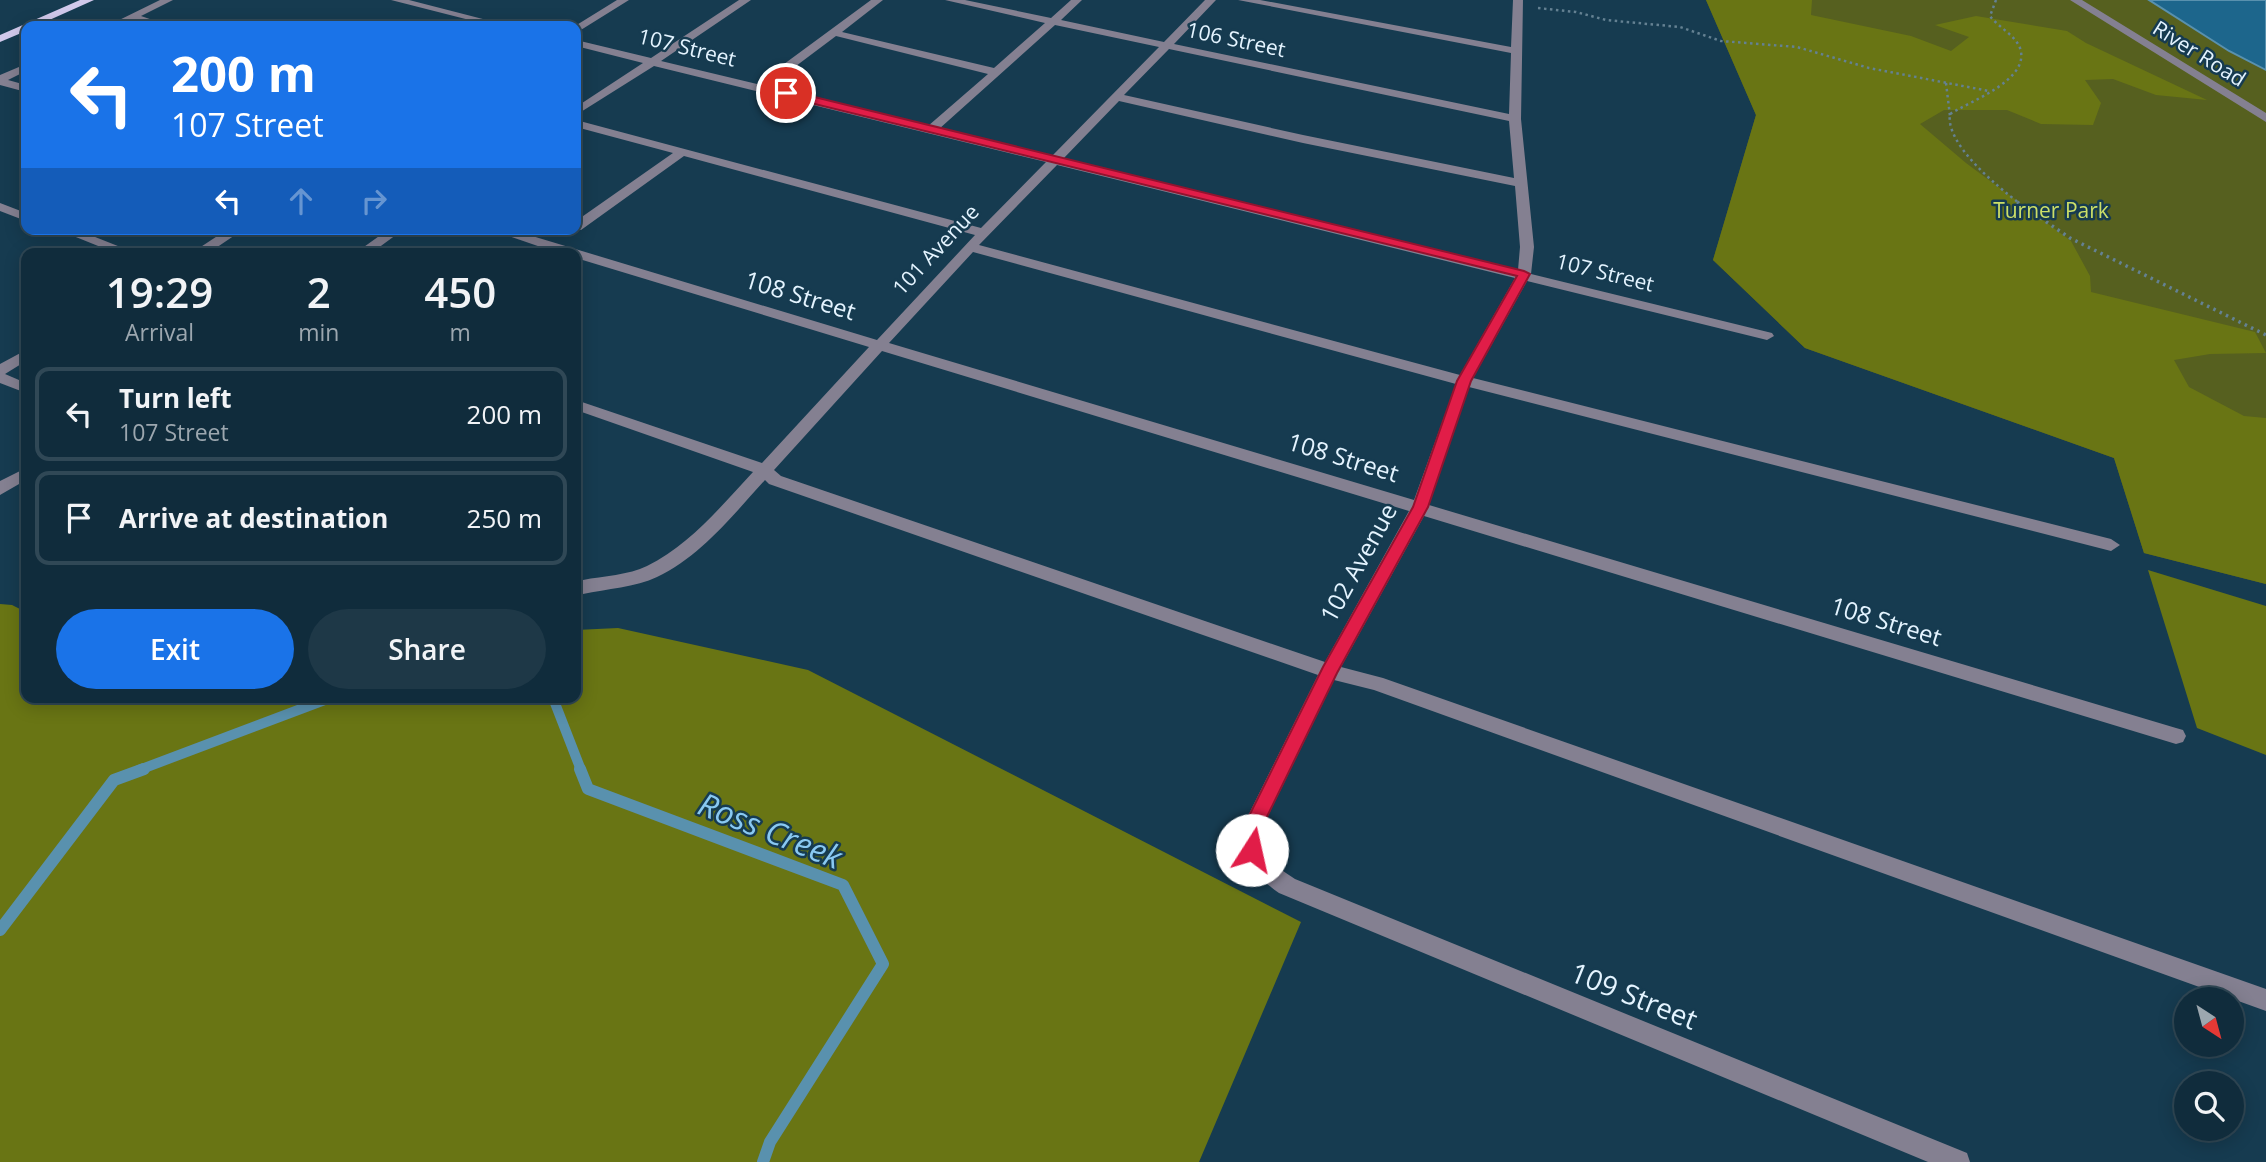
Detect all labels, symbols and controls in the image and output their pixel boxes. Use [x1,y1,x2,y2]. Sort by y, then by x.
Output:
street label: River Road [2148,14,2251,93]
street label: 106 Street [1184,15,1288,63]
street label: 107 Street [635,21,739,73]
text: 200 m [171,40,316,106]
icon: left [56,49,147,140]
pin [756,63,816,123]
icon: arrive [767,74,805,112]
text: 107 Street [171,103,324,146]
icon: left [209,182,247,220]
icon: ahead [282,182,320,220]
icon: right [355,182,393,220]
park label: Turner Park [1993,196,2109,224]
street label: 101 Avenue [886,198,985,301]
street label: 107 Street [1553,246,1657,298]
street label: 108 Street [741,262,860,327]
text: 19:29 [106,263,213,320]
text: 2 [307,263,331,320]
text: 450 [424,263,496,320]
text: Arrival [125,316,194,348]
text: min [298,316,339,348]
text: m [450,316,471,348]
text: Turn left [119,380,231,416]
icon: left [60,395,98,433]
text: 200 m [467,396,542,432]
text: 107 Street [119,416,229,448]
street label: 108 Street [1284,424,1403,489]
street label: 102 Avenue [1312,497,1404,628]
icon: arrive [60,499,98,537]
text: Arrive at destination [119,500,388,536]
text: 250 m [467,500,542,536]
street label: 108 Street [1827,588,1946,653]
button: Exit [56,609,294,689]
button: Share [308,609,546,689]
water label: Ross Creek [692,781,850,878]
position arrow [1215,813,1289,887]
street label: 109 Street [1565,952,1703,1038]
north arrow [2174,987,2244,1057]
map controls [2174,987,2244,1141]
button: search [2174,1071,2244,1141]

